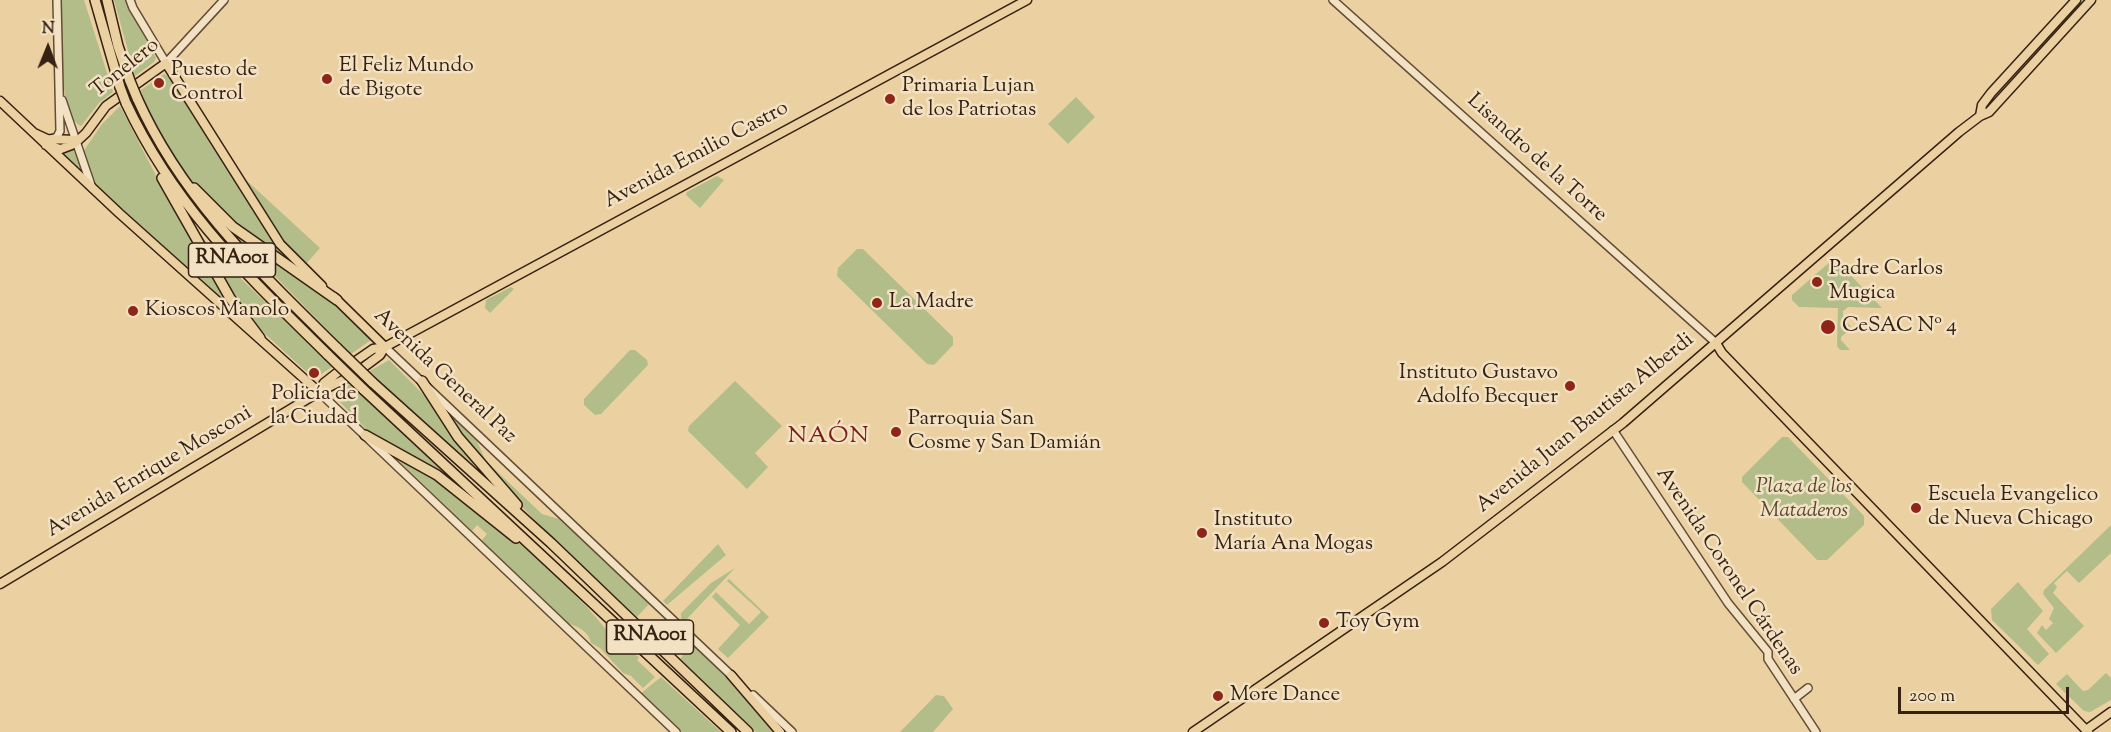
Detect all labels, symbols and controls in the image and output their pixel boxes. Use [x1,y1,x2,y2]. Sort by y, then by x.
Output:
north arrow [18,18,78,78]
text: N [42,18,55,41]
street label: Tonelero [87,34,165,104]
place label: El Feliz Mundo de Bigote [339,54,474,104]
place label: Puesto de Control [171,58,257,108]
marker: El Feliz Mundo de Bigote [320,72,334,86]
place label: Primaria Lujan de los Patriotas [902,74,1036,124]
marker: Puesto de Control [152,76,166,90]
street label: Lisandro de la Torre [1461,89,1611,229]
marker: Primaria Lujan de los Patriotas [883,92,897,106]
street label: Avenida Emilio Castro [601,97,793,215]
road number: RNA001 [188,243,276,277]
place label: Padre Carlos Mugica [1829,257,1943,307]
marker: Padre Carlos Mugica [1810,275,1824,289]
place label: La Madre [889,290,974,316]
marker: La Madre [870,296,884,310]
place label: Kioscos Manolo [145,298,289,324]
marker: Kioscos Manolo [126,304,140,318]
street label: Avenida General Paz [367,304,521,450]
place label: CeSAC Nº 4 [1842,314,1957,340]
marker: CeSAC Nº 4 [1819,318,1837,336]
street label: Avenida Juan Bautista Alberdi [1472,328,1700,520]
place label: Instituto Gustavo Adolfo Becquer [1399,361,1558,411]
marker: Policía de la Ciudad [307,366,321,380]
marker: Instituto Gustavo Adolfo Becquer [1563,379,1577,393]
place label: Policía de la Ciudad [270,382,358,432]
street label: Avenida Enrique Mosconi [43,402,257,544]
place label: Parroquia San Cosme y San Damián [908,407,1101,457]
district label: NAÓN [788,424,870,452]
marker: Parroquia San Cosme y San Damián [889,425,903,439]
street label: Avenida Coronel Cárdenas [1649,463,1807,681]
park label: Plaza de los Mataderos [1756,475,1852,525]
place label: Escuela Evangelico de Nueva Chicago [1928,483,2098,533]
marker: Escuela Evangelico de Nueva Chicago [1909,501,1923,515]
place label: Instituto María Ana Mogas [1214,508,1373,558]
marker: Instituto María Ana Mogas [1195,526,1209,540]
place label: Toy Gym [1336,610,1420,636]
marker: Toy Gym [1317,616,1331,630]
road number: RNA001 [606,620,694,654]
scale bar [1901,675,2072,713]
place label: More Dance [1230,683,1340,709]
text: 200 m [1909,684,1955,710]
marker: More Dance [1211,689,1225,703]

